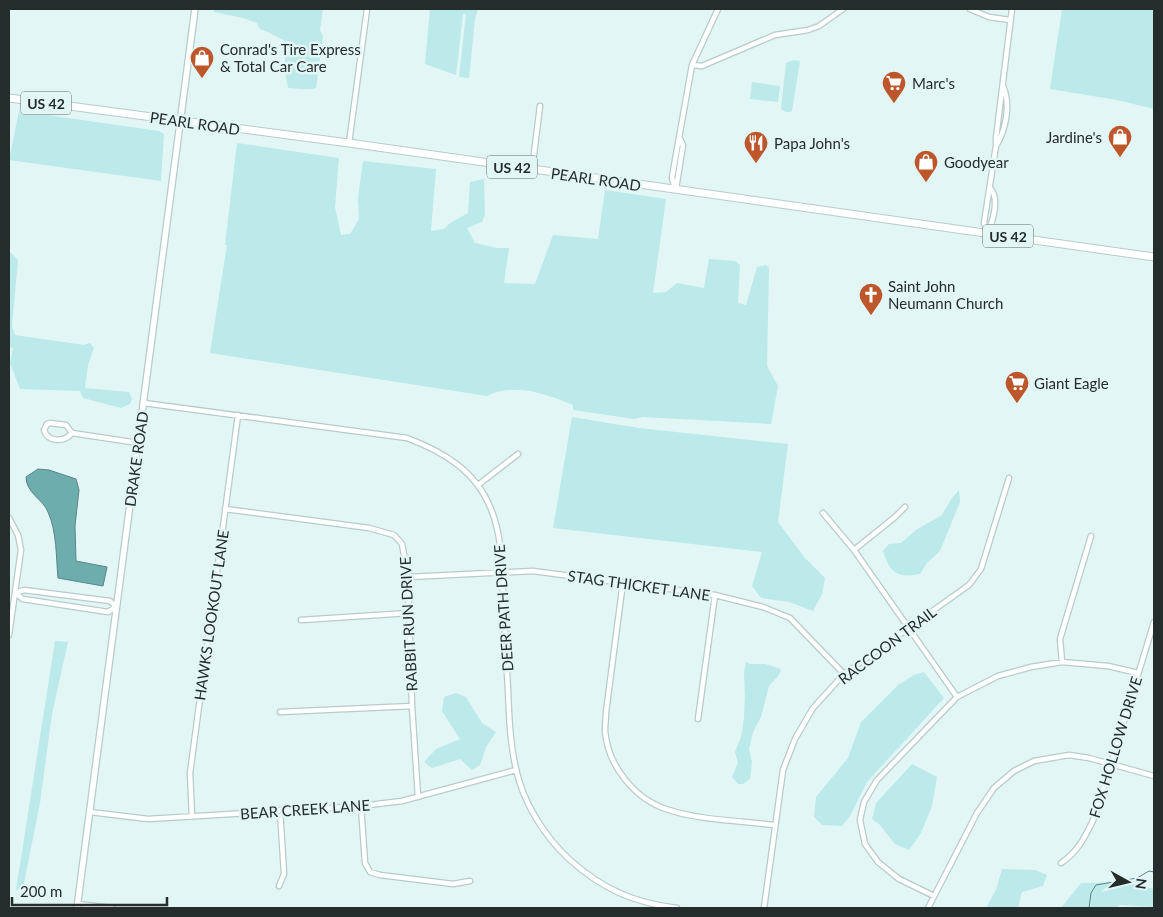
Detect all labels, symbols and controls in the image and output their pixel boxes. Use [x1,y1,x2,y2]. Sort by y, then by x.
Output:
place label: Conrad's Tire Express & Total Car Care [220,40,361,75]
shop icon: Conrad's Tire Express & Total Car Care [189,45,215,79]
supermarket icon: Marc's [881,70,907,104]
place label: Marc's [912,74,955,92]
road number: US 42 [21,92,71,115]
street label: PEARL ROAD [149,108,241,138]
shop icon: Jardine's [1107,124,1133,158]
place label: Jardine's [1046,128,1102,146]
restaurant icon: Papa John's [743,130,769,164]
place label: Papa John's [774,134,850,152]
shop icon: Goodyear [913,149,939,183]
place label: Goodyear [944,153,1009,171]
road number: US 42 [487,156,537,178]
street label: PEARL ROAD [550,164,642,194]
road number: US 42 [983,225,1033,248]
place label: Saint John Neumann Church [888,277,1003,312]
church icon: Saint John Neumann Church [858,282,884,316]
supermarket icon: Giant Eagle [1004,370,1030,404]
place label: Giant Eagle [1034,374,1109,392]
street label: DRAKE ROAD [120,410,152,508]
street label: HAWKS LOOKOUT LANE [190,528,232,702]
street label: DEER PATH DRIVE [490,544,516,672]
street label: RABBIT RUN DRIVE [395,556,421,692]
street label: STAG THICKET LANE [567,566,711,604]
street label: RACCOON TRAIL [834,602,940,688]
street label: FOX HOLLOW DRIVE [1085,674,1145,820]
street label: BEAR CREEK LANE [239,795,371,823]
north arrow [1103,857,1153,907]
scale bar [12,874,168,906]
text: N [1132,877,1151,890]
text: 200 m [20,882,62,900]

